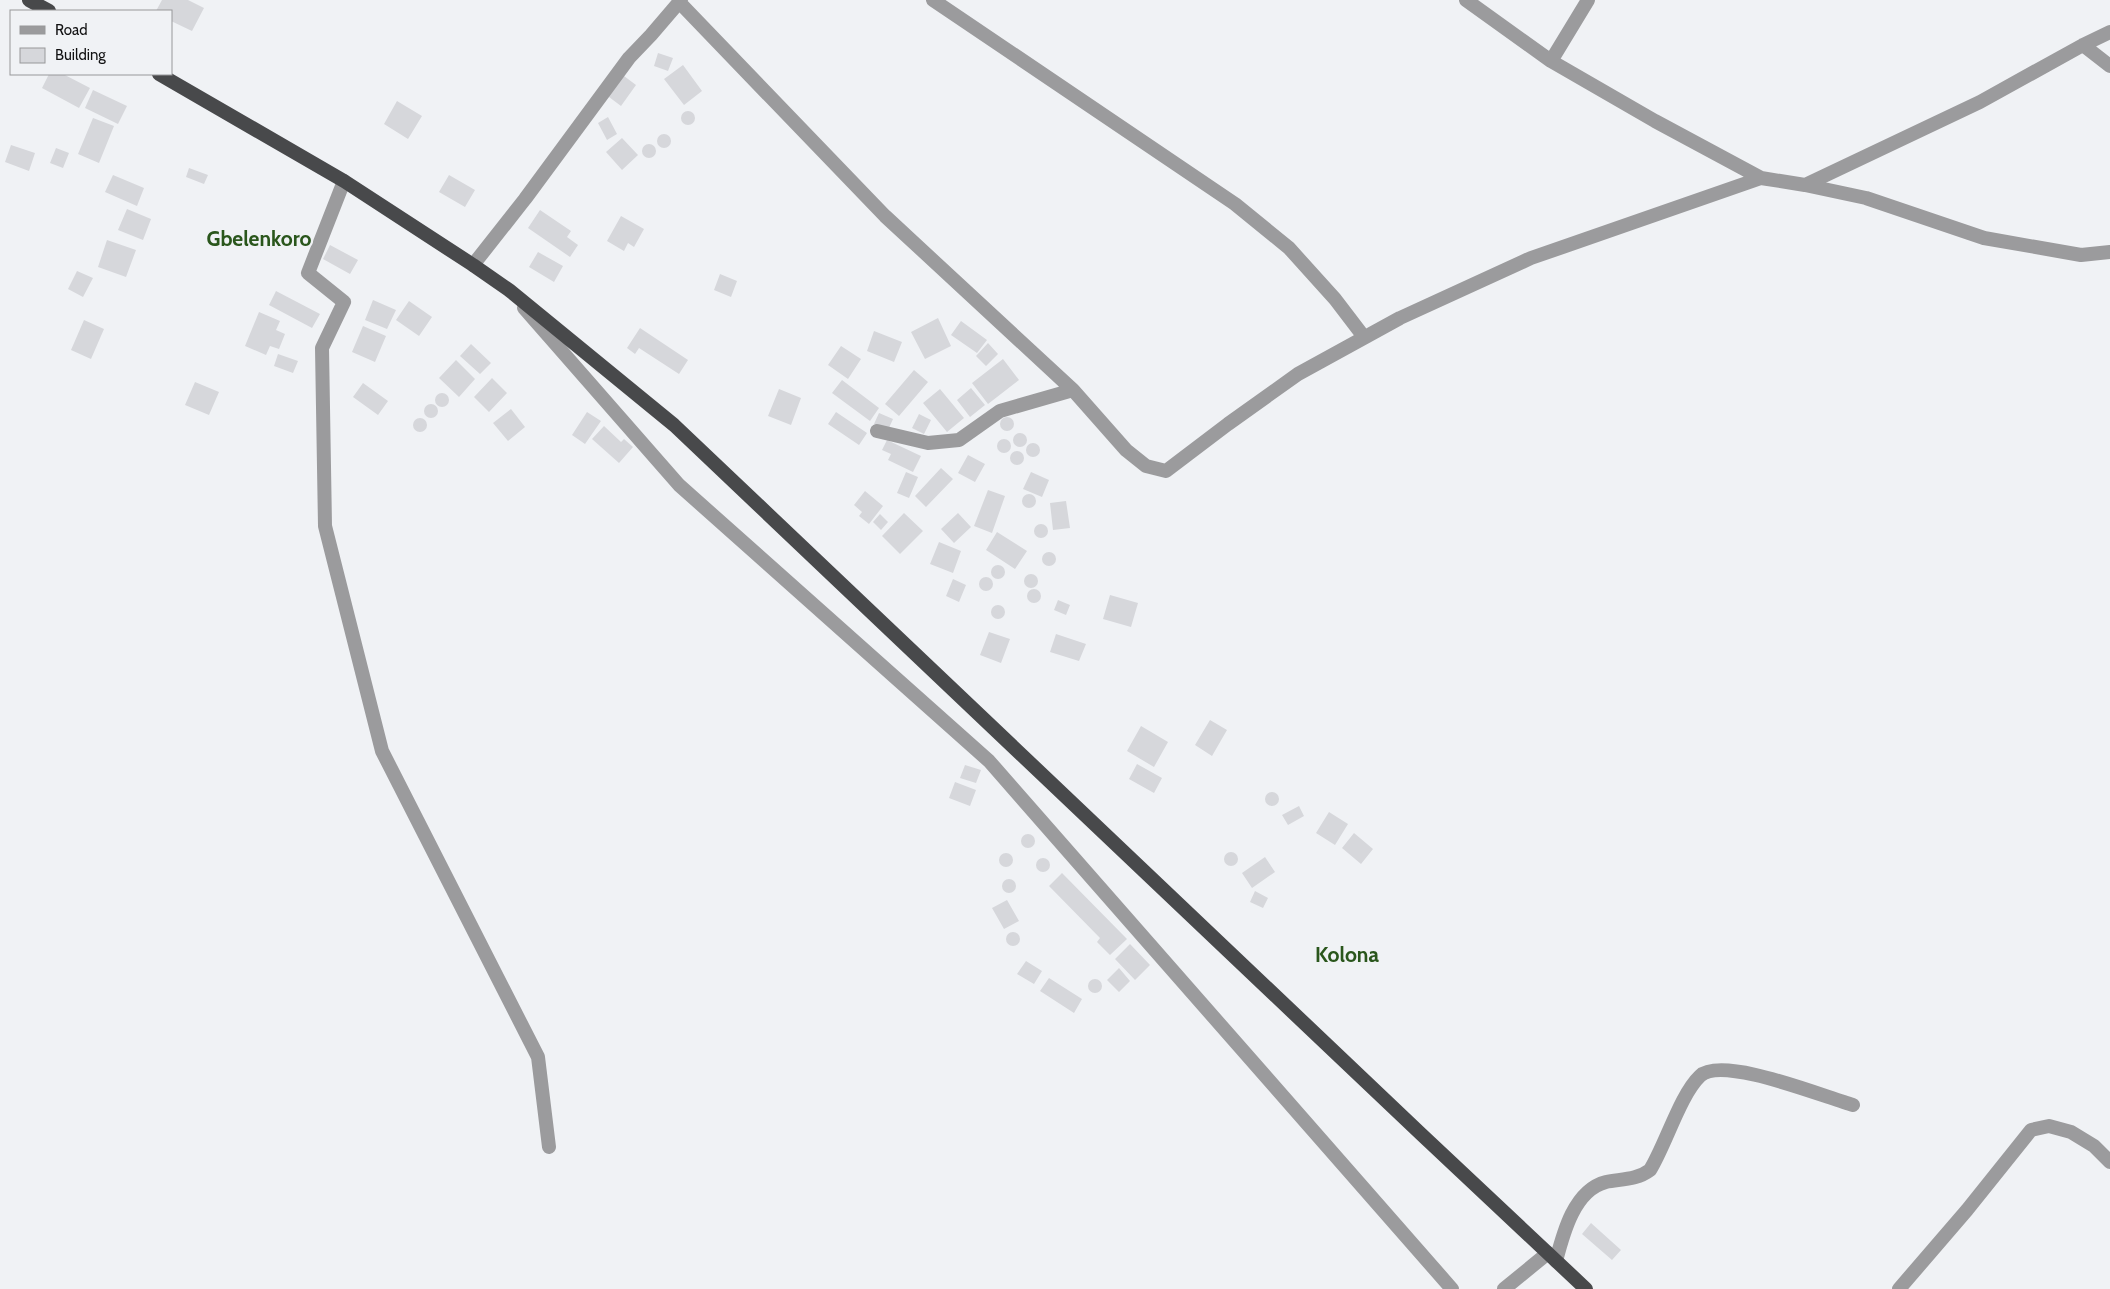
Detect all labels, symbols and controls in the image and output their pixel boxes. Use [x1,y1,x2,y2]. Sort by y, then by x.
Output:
legend [10,10,172,75]
text: Road [55,21,88,39]
text: Building [55,46,106,64]
district label: Gbelenkoro [207,226,311,251]
district label: Kolona [1315,942,1379,967]

